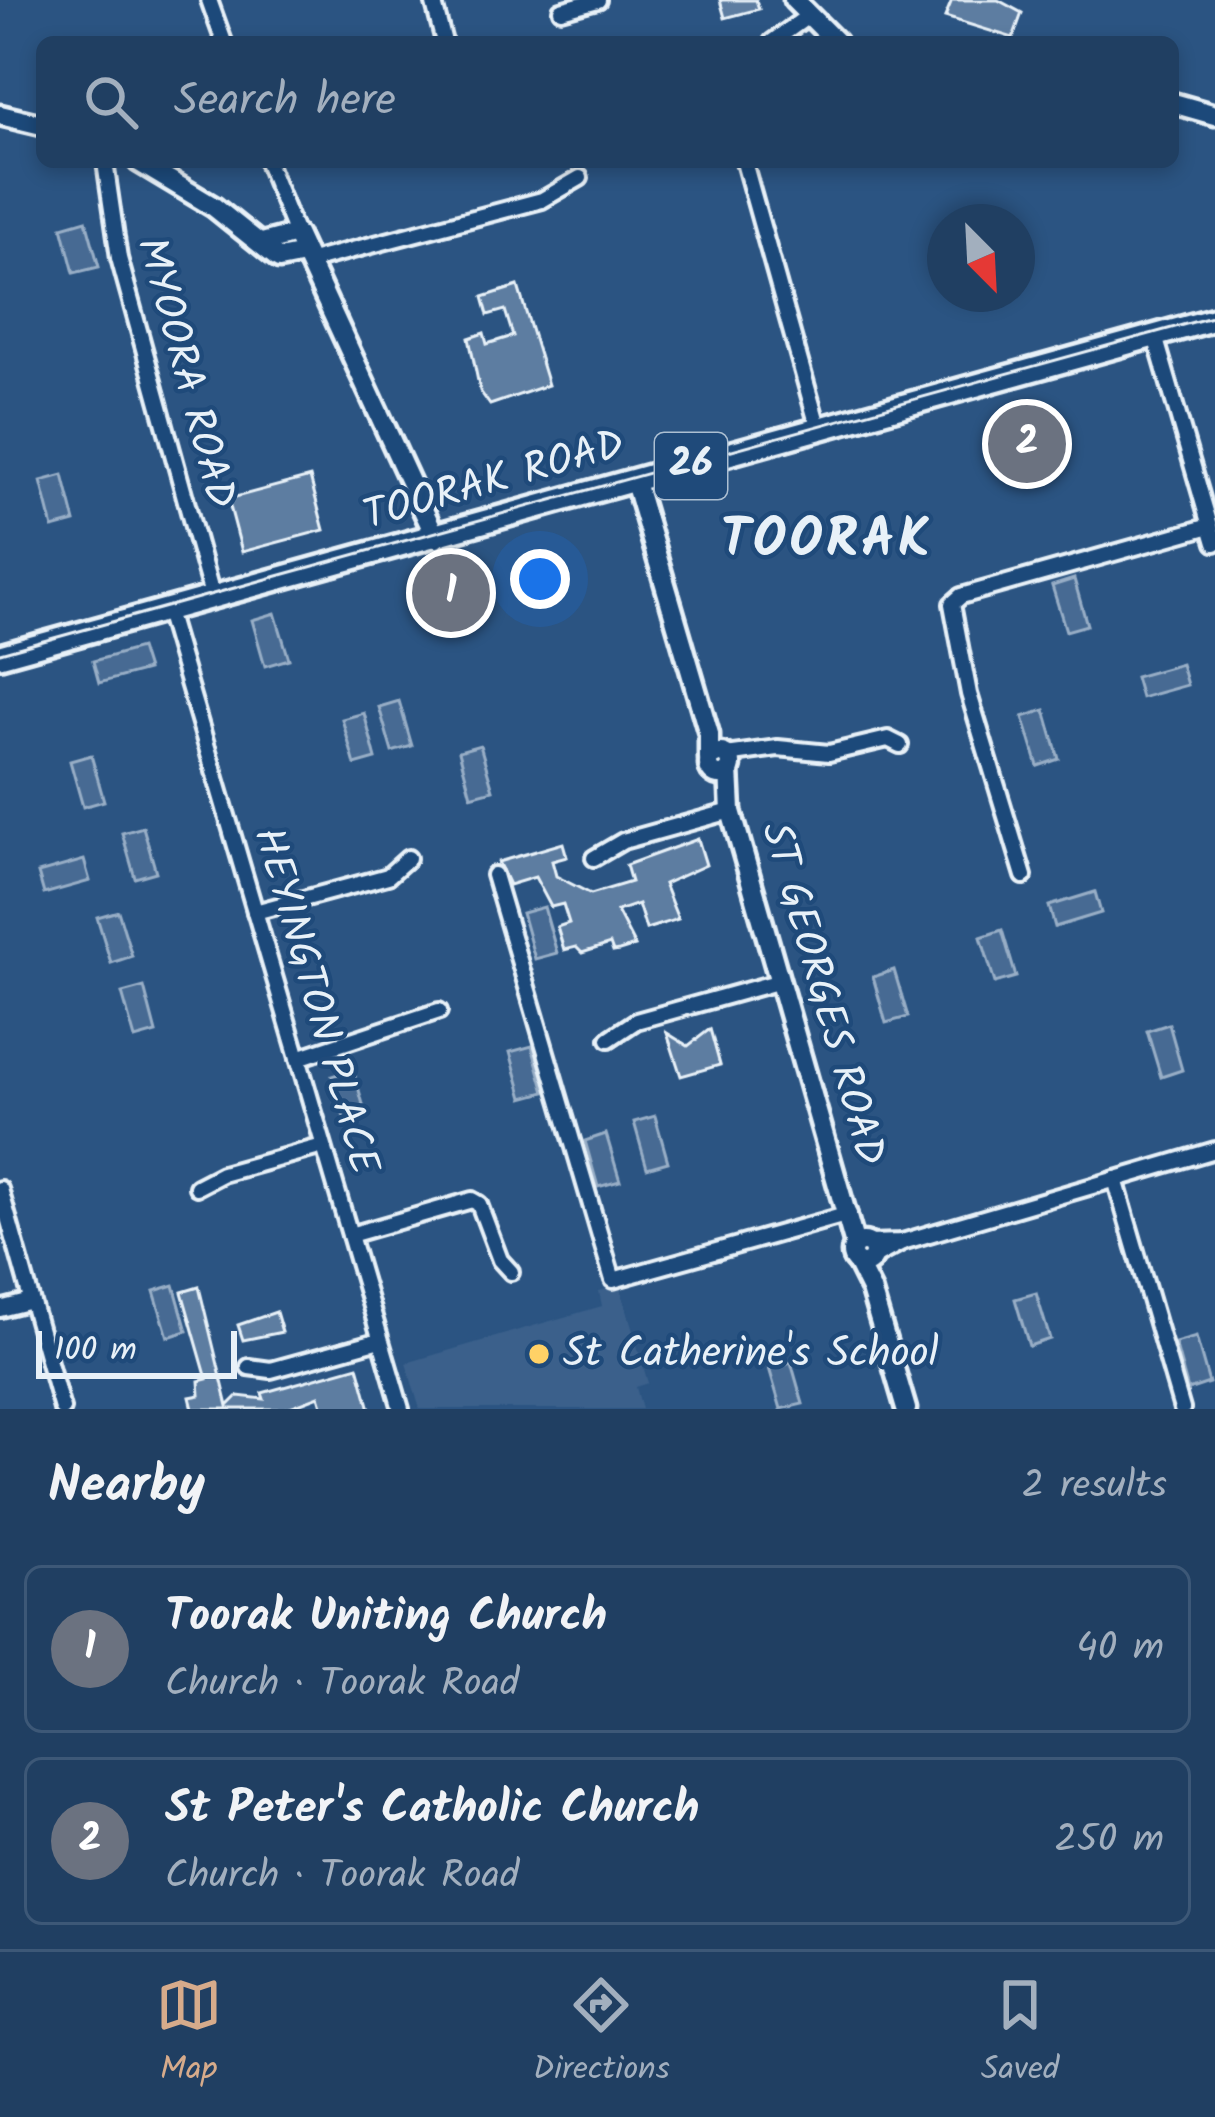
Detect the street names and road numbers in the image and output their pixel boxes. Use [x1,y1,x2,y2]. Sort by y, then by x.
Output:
street label: MYOORA ROAD [117,230,253,516]
street label: TOORAK ROAD [356,412,632,550]
road number: 26 [655,433,727,499]
street label: ST GEORGES ROAD [741,814,903,1174]
street label: HEYINGTON PLACE [233,819,397,1184]

